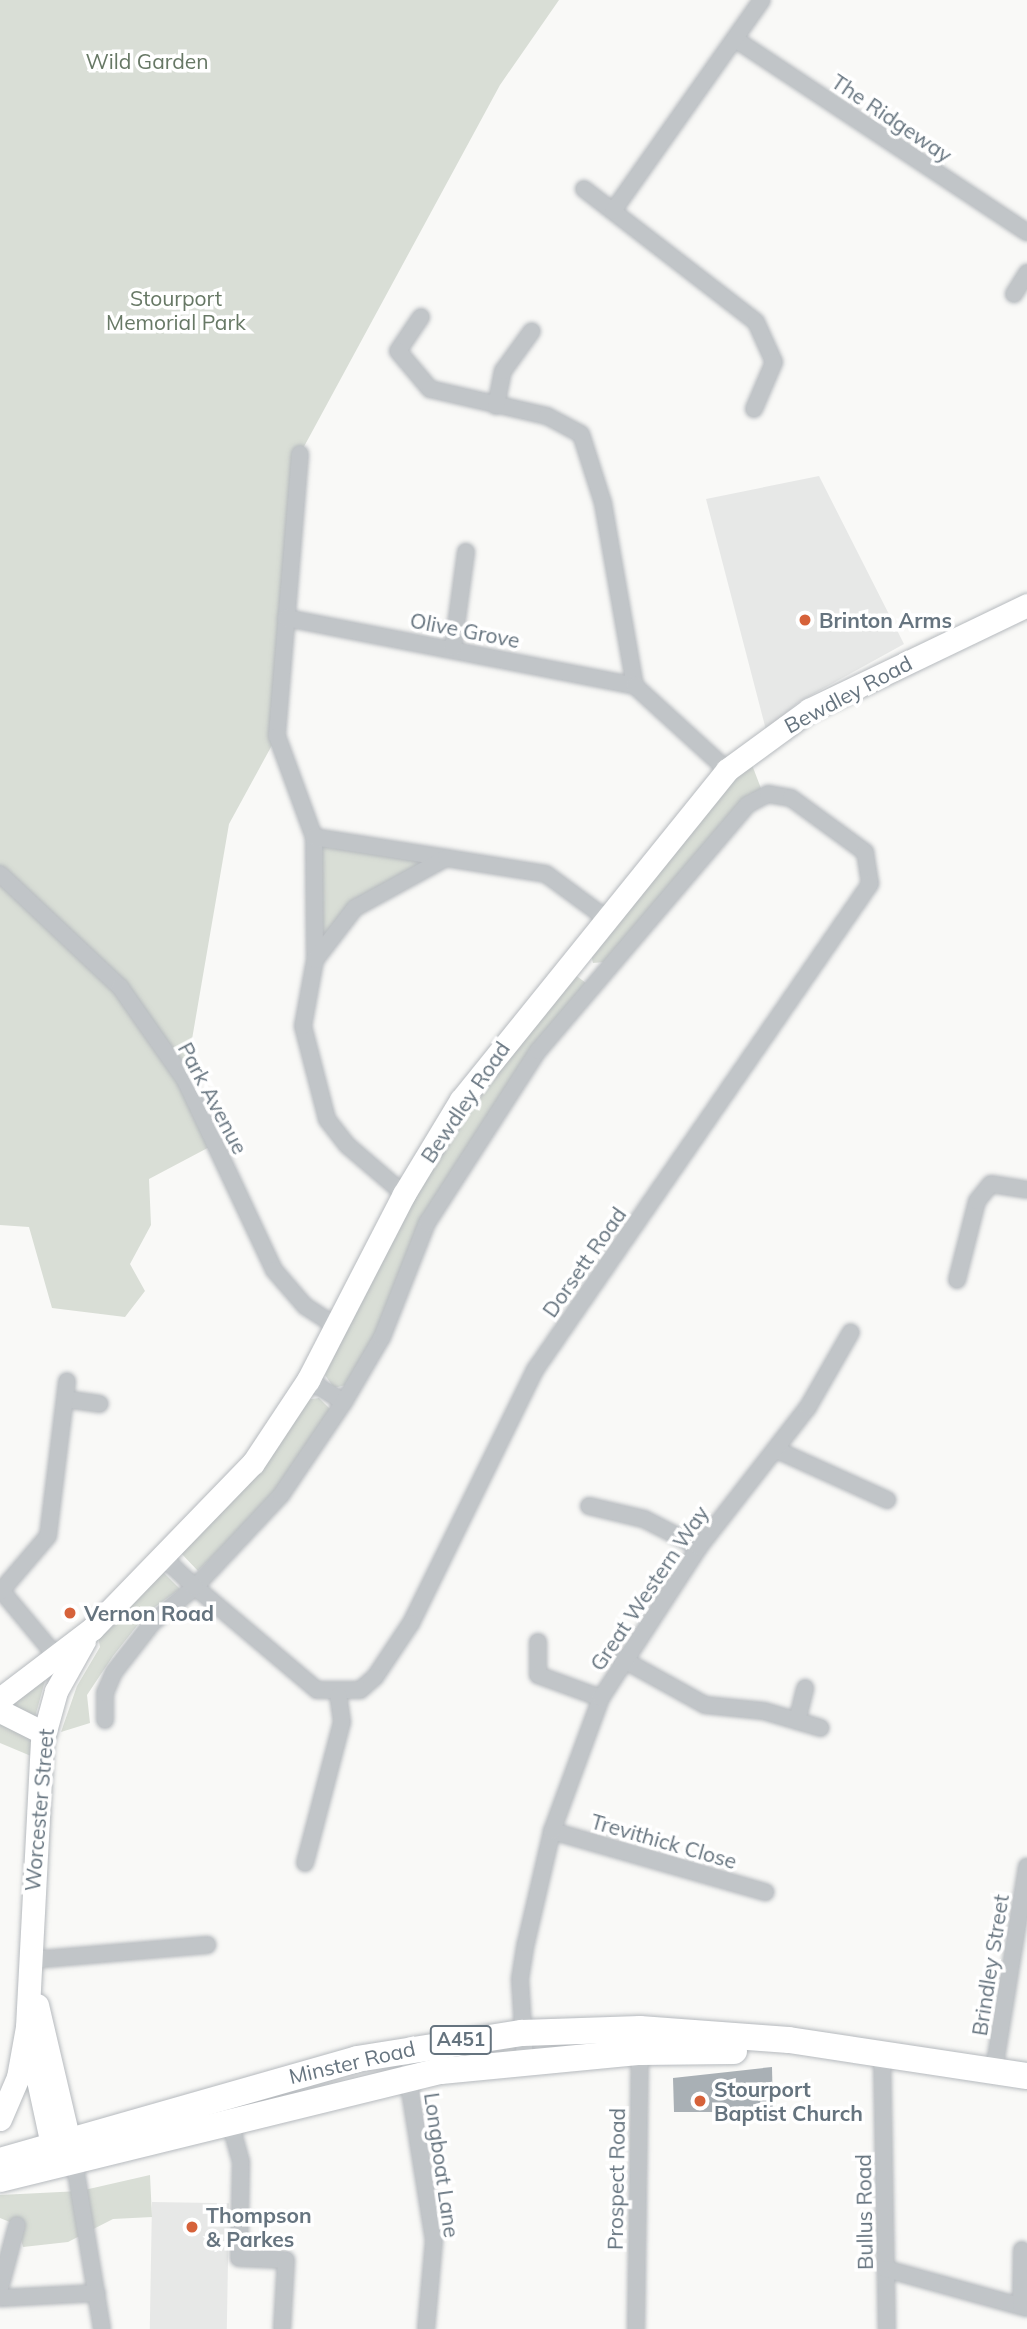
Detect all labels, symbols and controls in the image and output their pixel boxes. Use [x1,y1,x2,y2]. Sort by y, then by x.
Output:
park label: Wild Garden [85,48,209,74]
street label: The Ridgeway [827,69,957,167]
park label: Stourport Memorial Park [106,285,246,335]
street label: Olive Grove [408,607,522,653]
place label: Brinton Arms [819,607,952,633]
marker: Brinton Arms [797,612,813,628]
street label: Bewdley Road [780,650,916,738]
street label: Bewdley Road [415,1037,515,1167]
street label: Park Avenue [173,1038,253,1158]
street label: Dorsett Road [537,1202,631,1322]
street label: Great Western Way [584,1501,714,1675]
place label: Vernon Road [84,1600,214,1626]
marker: Vernon Road [62,1605,78,1621]
street label: Worcester Street [19,1728,59,1892]
street label: Trevithick Close [588,1808,740,1874]
street label: Brindley Street [966,1893,1014,2037]
road number: A451 [430,2024,492,2056]
street label: Minster Road [286,2035,418,2089]
place label: Stourport Baptist Church [714,2076,863,2126]
street label: Longboat Lane [419,2091,465,2239]
marker: Stourport Baptist Church [692,2093,708,2109]
street label: Prospect Road [602,2108,630,2250]
street label: Bullus Road [850,2154,878,2270]
place label: Thompson & Parkes [206,2202,312,2252]
marker: Thompson & Parkes [184,2219,200,2235]

